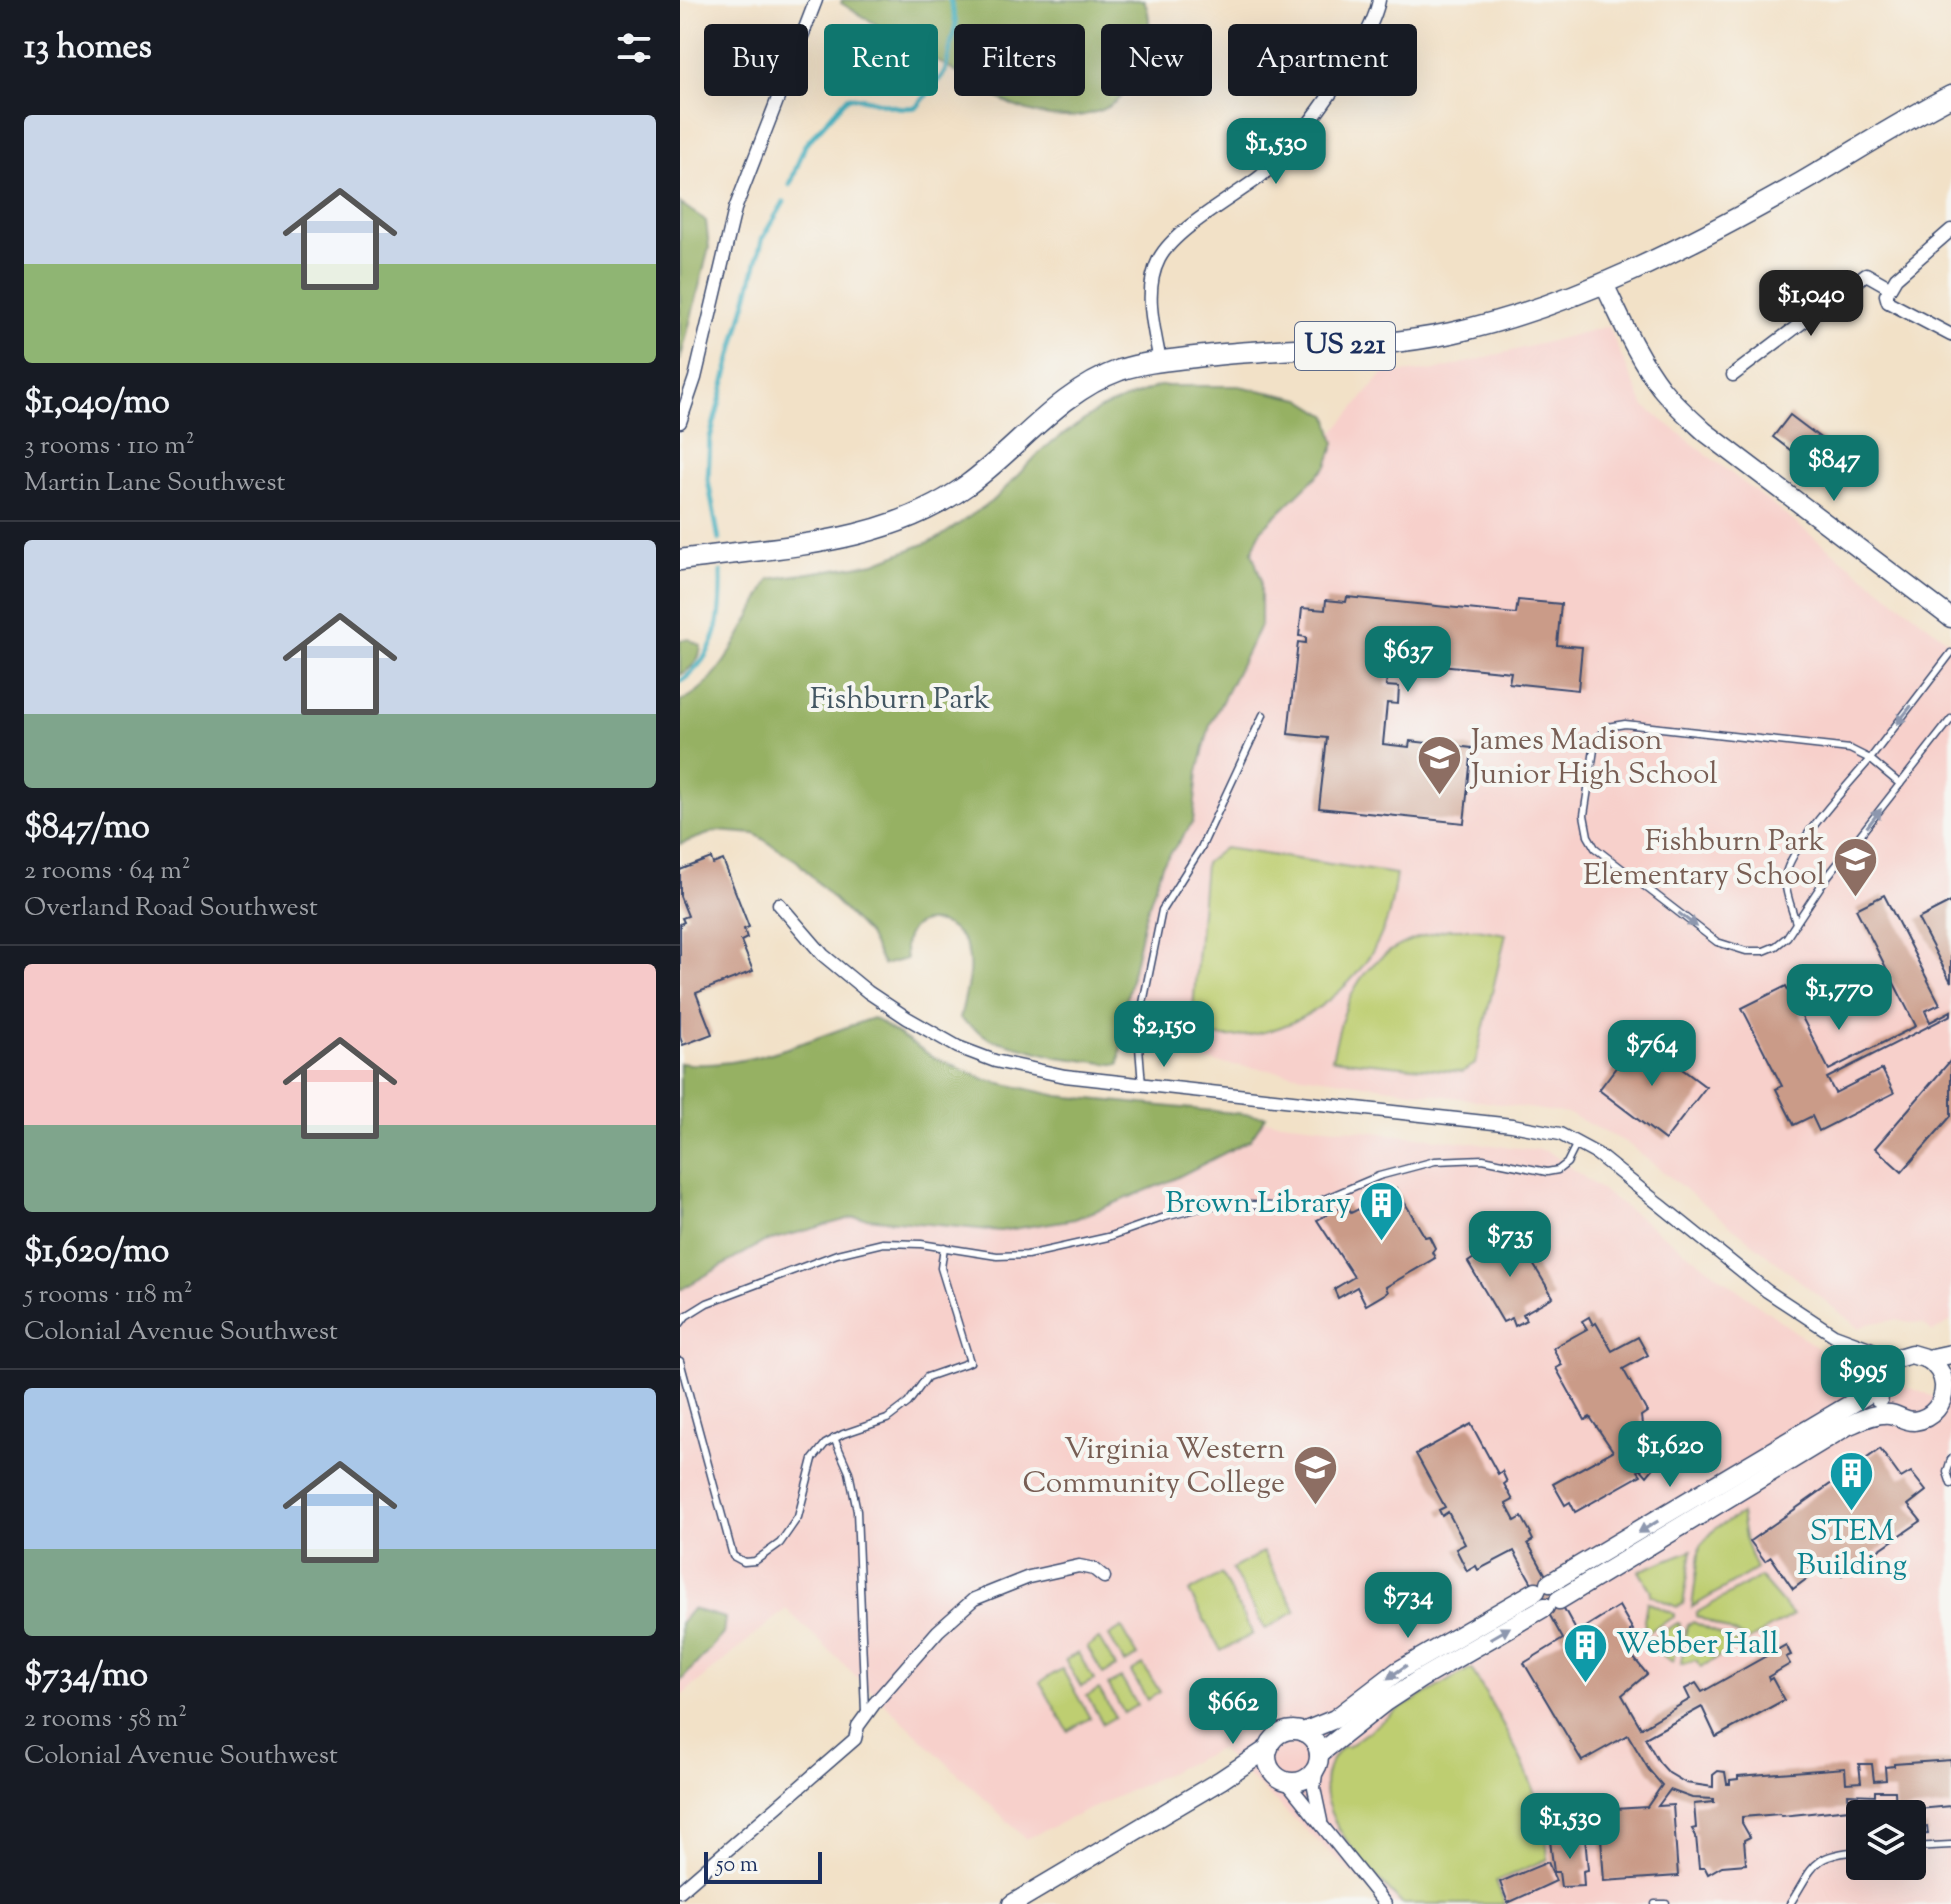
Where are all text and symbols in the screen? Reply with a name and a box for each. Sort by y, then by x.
text: 13 homes [24,24,152,73]
chip: Buy [704,24,808,96]
chip: Rent [824,24,938,96]
chip: Filters [954,24,1085,96]
chip: New [1101,24,1212,96]
chip: Apartment [1228,24,1417,96]
icon: filters [612,26,656,70]
pin: $1,530 [1211,118,1341,186]
text: $1,530 [1245,125,1307,162]
icon: home [268,167,412,311]
pin: $1,040 [1746,270,1876,338]
text: $1,040 [1777,277,1845,314]
road number: US 221 [1295,322,1395,370]
text: $1,040/mo [24,379,170,428]
text: 3 rooms · 110 m² [24,428,195,465]
pin: $847 [1787,435,1881,503]
text: $847 [1808,442,1860,479]
text: Martin Lane Southwest [24,465,285,502]
icon: home [268,592,412,736]
pin: $637 [1361,626,1455,694]
text: $637 [1383,633,1433,670]
park label: Fishburn Park [810,679,990,722]
one-way arrow [1897,705,1913,725]
place label: James Madison Junior High School [1469,720,1718,797]
school or university icon: James Madison Junior High School [1416,734,1464,797]
text: $847/mo [24,804,150,853]
one-way arrow [1865,808,1881,828]
place label: Fishburn Park Elementary School [1583,821,1825,898]
school or university icon: Fishburn Park Elementary School [1832,835,1880,898]
text: 2 rooms · 64 m² [24,853,191,890]
text: Overland Road Southwest [24,890,318,927]
one-way arrow [1677,911,1698,927]
pin: $1,770 [1774,964,1904,1032]
text: $1,770 [1805,971,1873,1008]
pin: $2,150 [1099,1001,1229,1069]
text: $2,150 [1132,1008,1196,1045]
icon: home [268,1016,412,1160]
pin: $764 [1605,1020,1699,1088]
text: $764 [1626,1027,1678,1064]
building icon: Brown Library [1358,1180,1406,1243]
place label: Brown Library [1165,1183,1351,1226]
pin: $735 [1463,1211,1557,1279]
text: $735 [1487,1218,1533,1255]
text: $1,620/mo [24,1228,169,1277]
text: 5 rooms · 118 m² [24,1277,192,1314]
text: Colonial Avenue Southwest [24,1314,338,1351]
pin: $995 [1816,1345,1910,1413]
text: $995 [1839,1352,1887,1389]
pin: $1,620 [1605,1421,1735,1489]
text: $1,620 [1636,1428,1704,1465]
place label: Virginia Western Community College [1022,1429,1285,1506]
icon: home [268,1440,412,1584]
school or university icon: Virginia Western Community College [1292,1443,1340,1506]
building icon: STEM Building [1828,1450,1876,1513]
place label: STEM Building [1797,1511,1907,1588]
one-way arrow [1637,1519,1659,1533]
pin: $734 [1361,1572,1455,1640]
text: $734 [1383,1579,1433,1616]
building icon: Webber Hall [1561,1621,1609,1684]
place label: Webber Hall [1616,1624,1779,1667]
one-way arrow [1489,1626,1511,1640]
text: $734/mo [24,1652,148,1701]
one-way arrow [1386,1664,1407,1680]
pin: $662 [1186,1678,1280,1746]
text: $662 [1207,1685,1259,1722]
text: 2 rooms · 58 m² [24,1701,187,1738]
text: Colonial Avenue Southwest [24,1738,338,1775]
pin: $1,530 [1505,1793,1635,1861]
text: $1,530 [1539,1800,1601,1837]
map controls [1846,1800,1926,1880]
button: layers [1846,1800,1926,1880]
scale bar [704,1848,822,1884]
text: 50 m [716,1850,758,1882]

